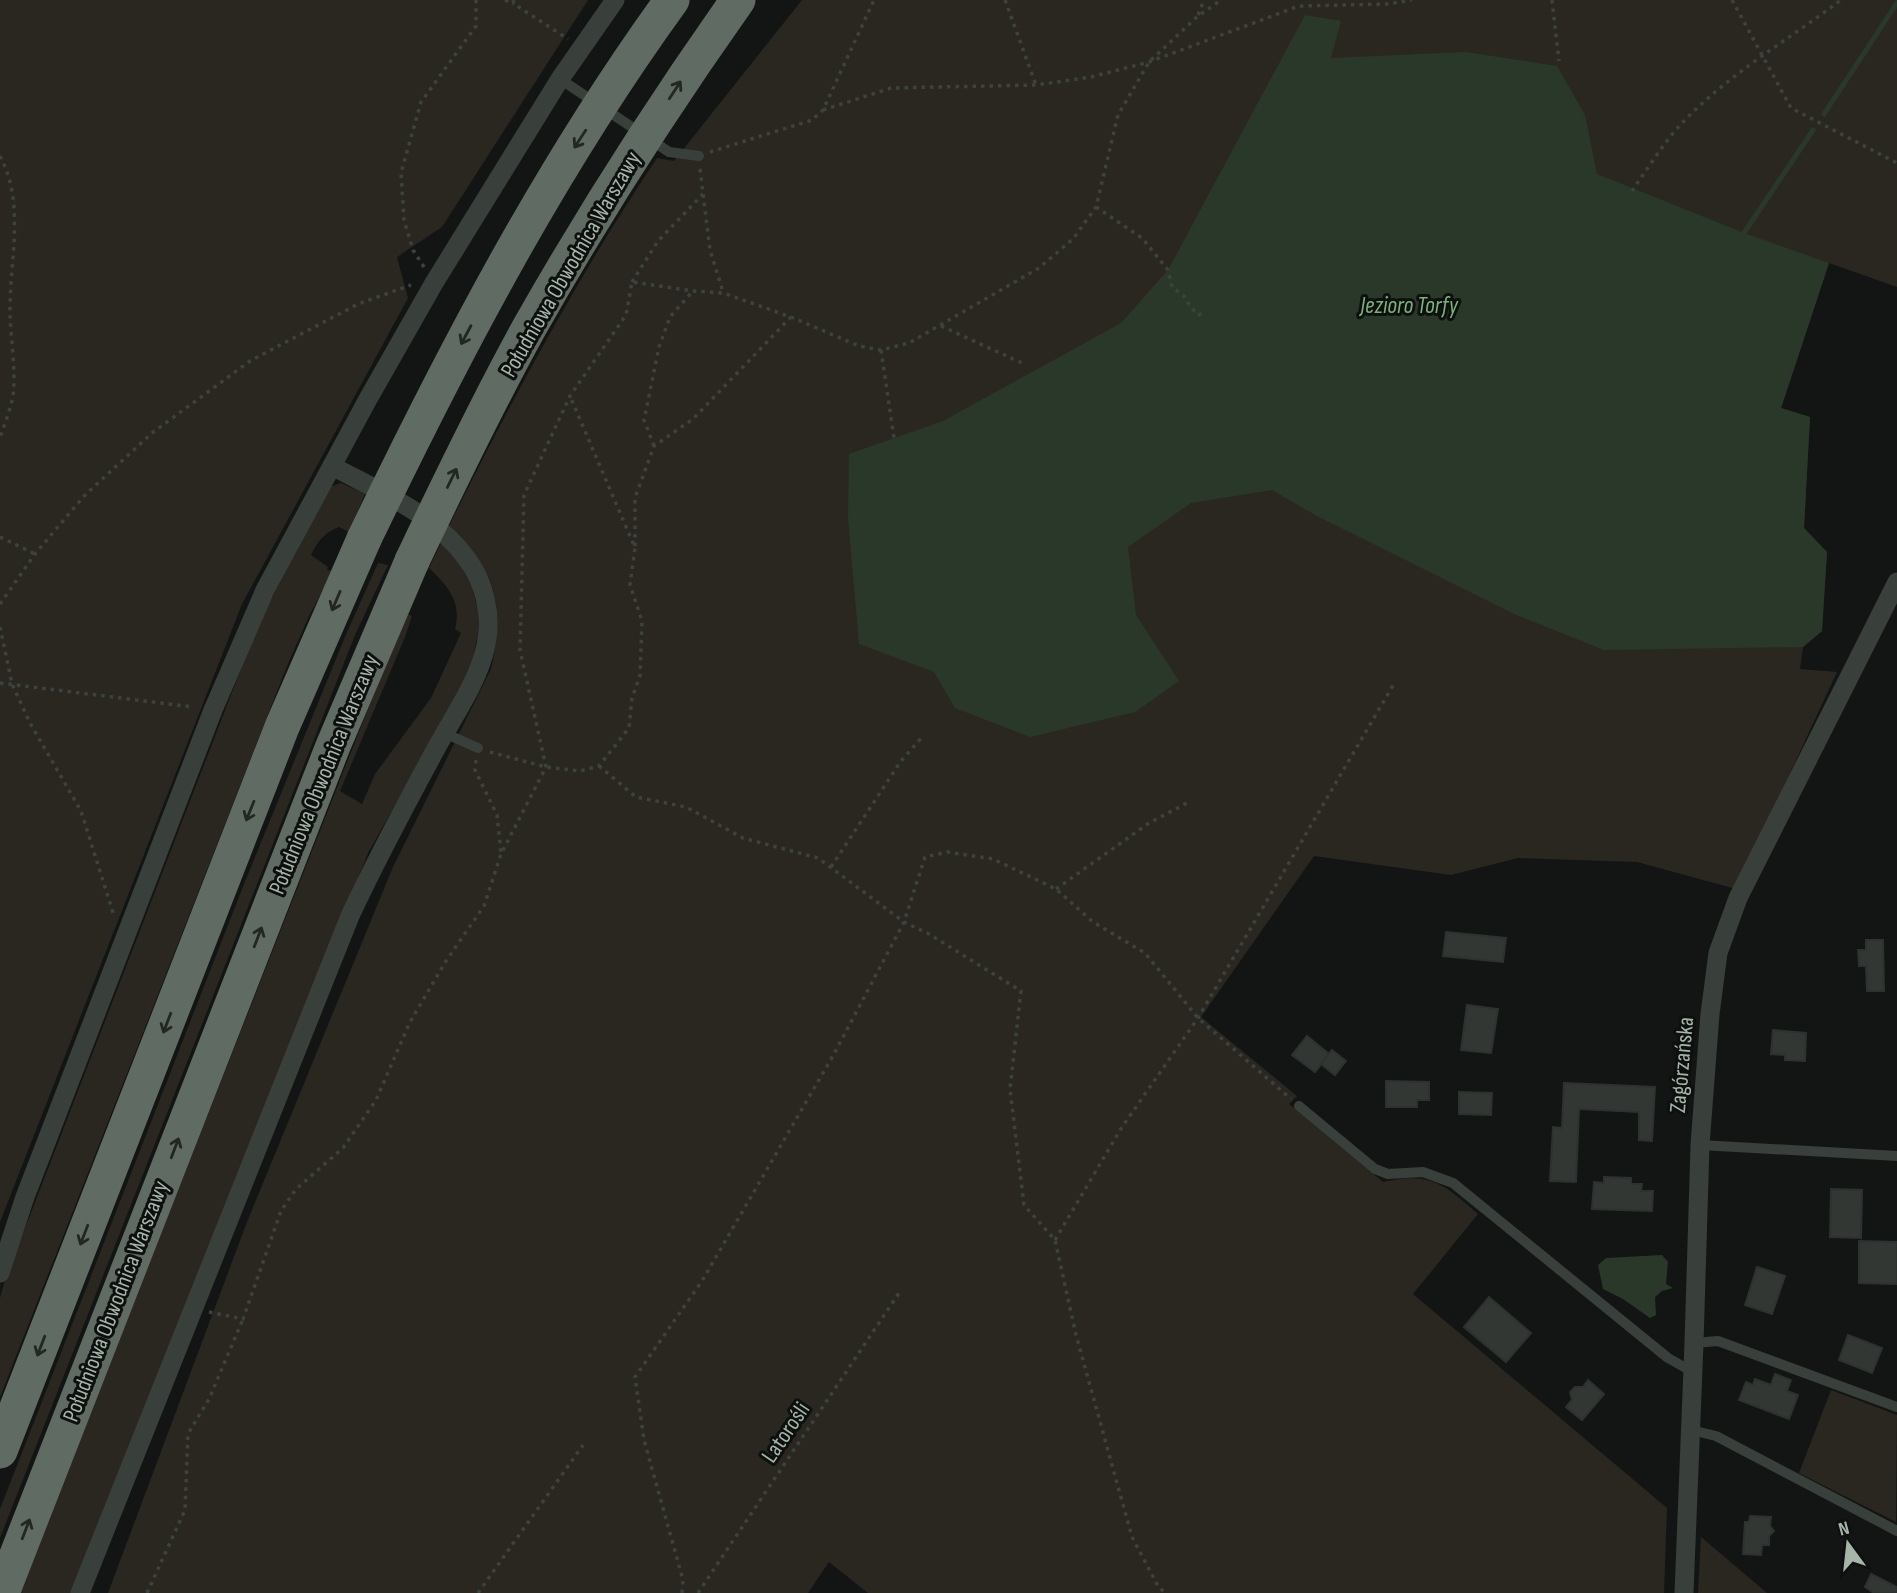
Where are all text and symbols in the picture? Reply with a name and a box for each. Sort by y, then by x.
one-way arrow [668,81,683,100]
one-way arrow [573,128,587,148]
street label: Południowa Obwodnica Warszawy [495,147,647,382]
water label: Jezioro Torfy [1358,291,1459,320]
one-way arrow [459,324,472,345]
one-way arrow [446,468,459,489]
one-way arrow [329,590,342,611]
street label: Południowa Obwodnica Warszawy [263,650,385,898]
one-way arrow [243,800,256,822]
one-way arrow [253,926,266,948]
one-way arrow [159,1012,172,1033]
street label: Zagórzańska [1664,1016,1700,1114]
one-way arrow [170,1138,183,1160]
street label: Południowa Obwodnica Warszawy [57,1177,175,1426]
one-way arrow [77,1224,90,1246]
one-way arrow [34,1335,47,1357]
street label: Latorośli [756,1397,816,1468]
north arrow [1813,1509,1883,1579]
text: N [1836,1517,1852,1541]
one-way arrow [21,1519,34,1541]

